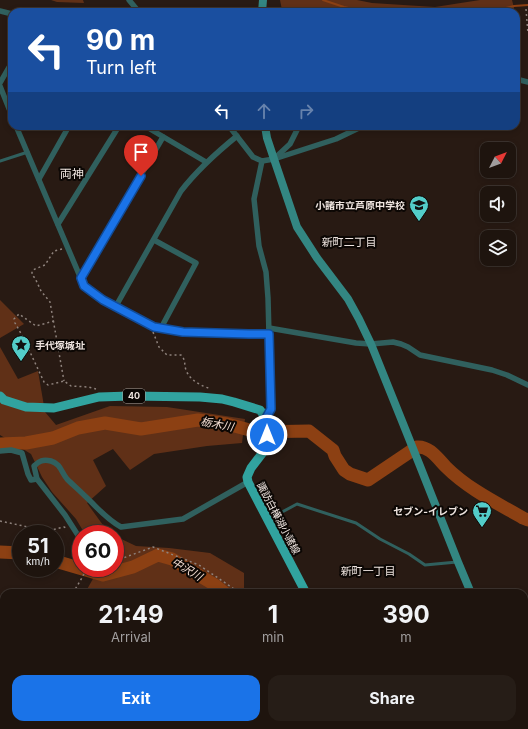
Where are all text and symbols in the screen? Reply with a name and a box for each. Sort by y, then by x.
text: 90 m [86,23,155,57]
icon: left [20,24,72,76]
text: Turn left [86,57,156,78]
icon: left [211,100,233,122]
icon: ahead [253,100,275,122]
icon: right [295,100,317,122]
pin [124,135,158,176]
icon: arrive [130,141,152,163]
north arrow [480,142,516,178]
map controls [480,142,516,266]
district label: 両神 [60,166,84,181]
button: sound [480,186,516,222]
school or university icon: 小諸市立芦原中学校 [408,194,430,222]
place label: 小諸市立芦原中学校 [315,199,405,211]
button: layers [480,230,516,266]
district label: 新町二丁目 [322,235,377,249]
place icon: 手代塚城址 [10,334,32,362]
place label: 手代塚城址 [35,339,85,351]
road number: 40 [123,389,145,403]
water label: 栃木川 [199,414,236,434]
position arrow [246,414,288,456]
street label: 諏訪白樺湖小諸線 [255,480,303,556]
supermarket icon: セブン-イレブン [471,500,493,528]
place label: セブン-イレブン [393,505,468,517]
speed limit sign: 60 [72,525,124,577]
text: 51 [27,534,49,558]
text: km/h [26,555,50,567]
water label: 中沢川 [169,555,206,584]
district label: 新町一丁目 [341,564,396,578]
text: 21:49 [98,600,164,629]
text: 1 [268,600,278,629]
text: 390 [382,600,430,629]
text: Arrival [111,629,151,645]
text: min [262,629,284,645]
text: m [400,629,412,645]
button: Exit [12,675,260,721]
button: Share [268,675,516,721]

